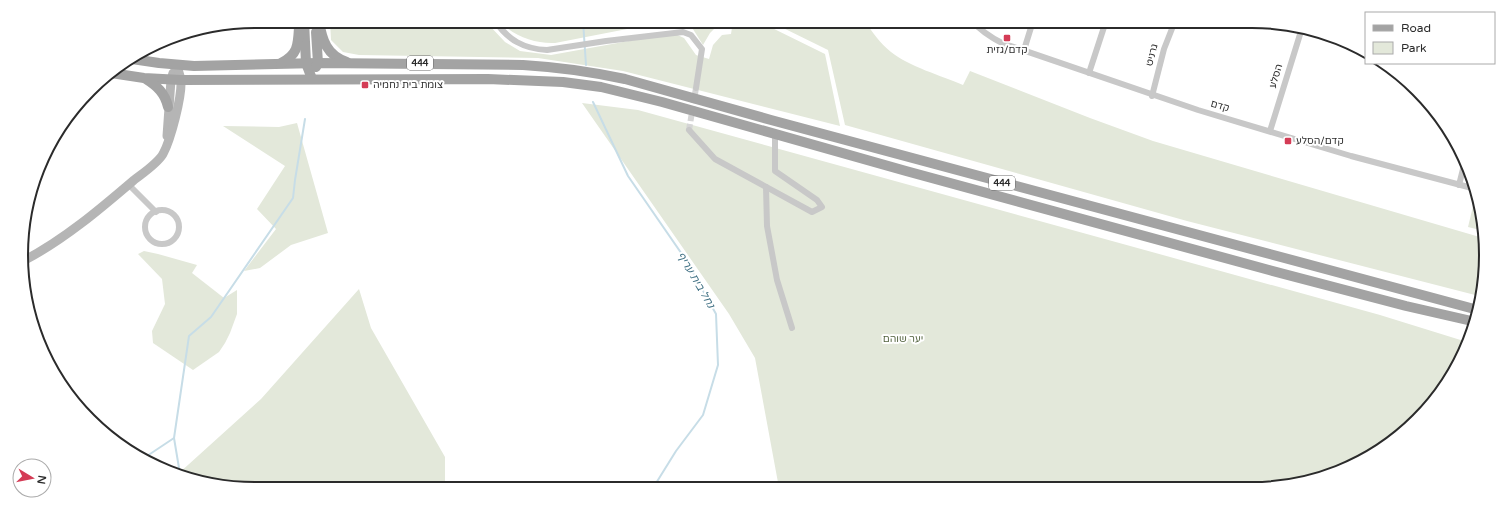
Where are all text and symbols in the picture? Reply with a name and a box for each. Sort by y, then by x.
legend [1365,12,1495,64]
text: Road [1401,21,1431,35]
marker: קדם/גזית [1002,33,1012,43]
text: Park [1401,41,1427,55]
street label: גרניט [1143,42,1161,68]
place label: קדם/גזית [986,44,1028,56]
road number: 444 [407,56,433,70]
street label: הסלע [1267,63,1285,89]
place label: צומת בית נחמיה [373,79,443,91]
marker: צומת בית נחמיה [360,80,370,90]
street label: קדם [1209,98,1231,114]
place label: קדם/הסלע [1296,135,1344,147]
marker: קדם/הסלע [1283,136,1293,146]
road number: 444 [989,176,1015,190]
water label: נחל בית עריף [675,250,718,311]
park label: יער שוהם [883,333,923,345]
north arrow [12,458,52,498]
text: N [34,474,49,485]

